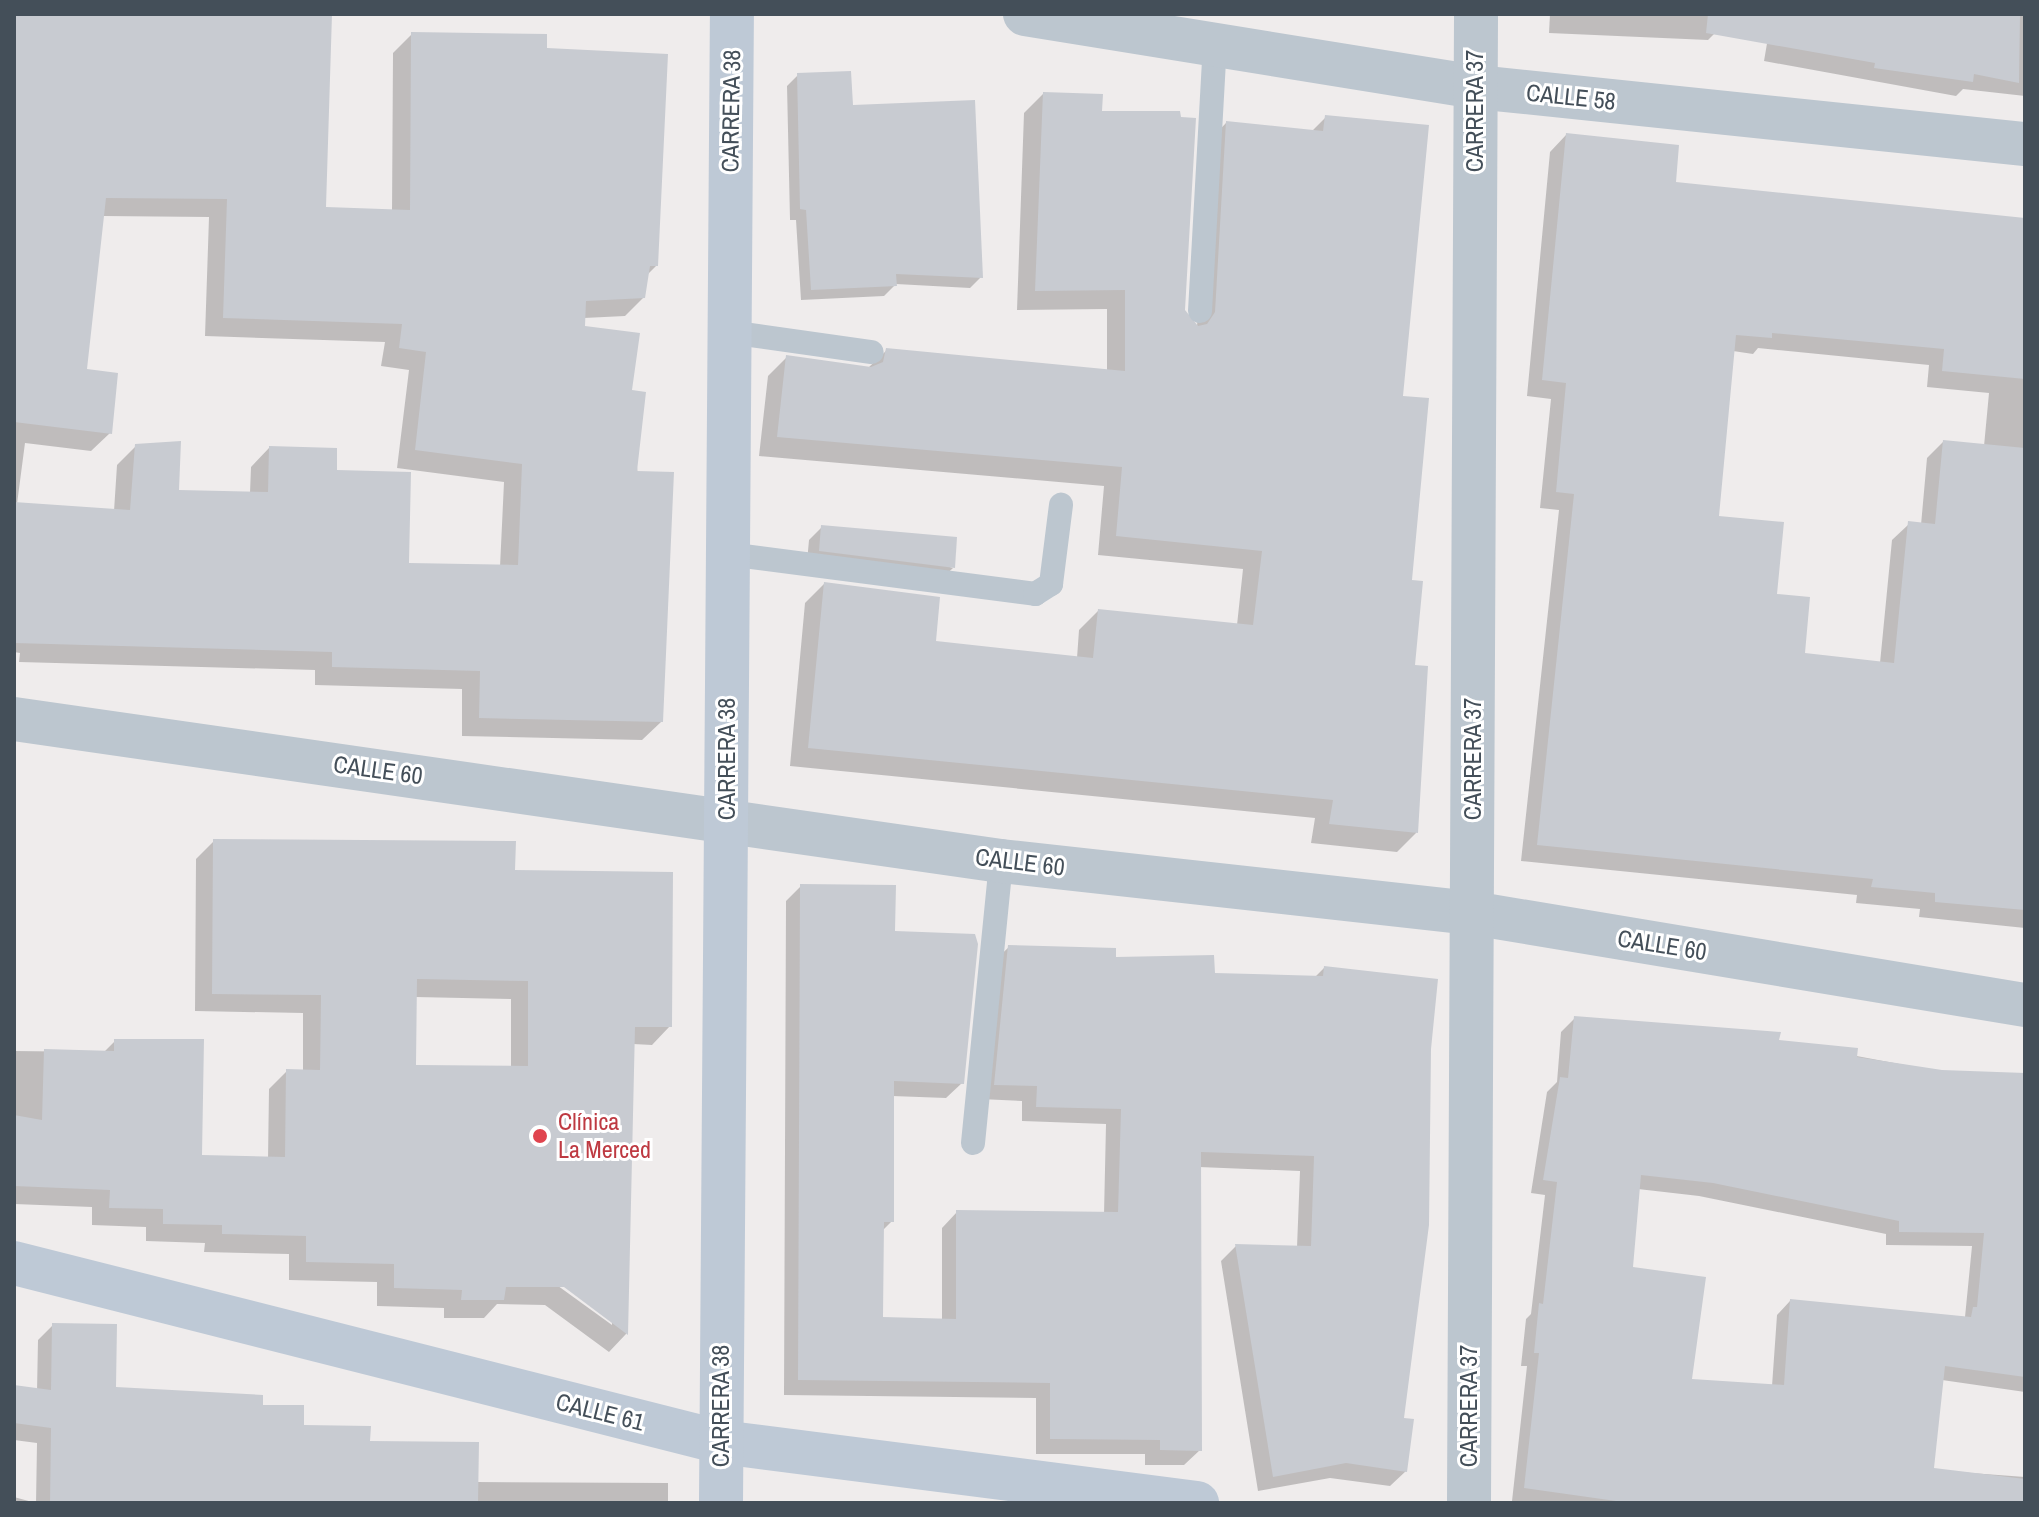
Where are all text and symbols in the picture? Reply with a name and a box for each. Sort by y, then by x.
street label: CARRERA 38 [716,49,746,173]
street label: CARRERA 37 [1461,49,1489,173]
street label: CALLE 58 [1525,78,1617,116]
street label: CARRERA 38 [713,697,741,821]
street label: CARRERA 37 [1459,697,1487,821]
street label: CALLE 60 [332,749,424,791]
street label: CALLE 60 [974,842,1066,882]
street label: CALLE 60 [1615,924,1709,966]
place label: Clínica La Merced [558,1108,651,1164]
marker: Clínica La Merced [529,1125,551,1147]
street label: CARRERA 38 [707,1344,735,1468]
street label: CARRERA 37 [1455,1344,1483,1468]
street label: CALLE 61 [553,1387,647,1437]

